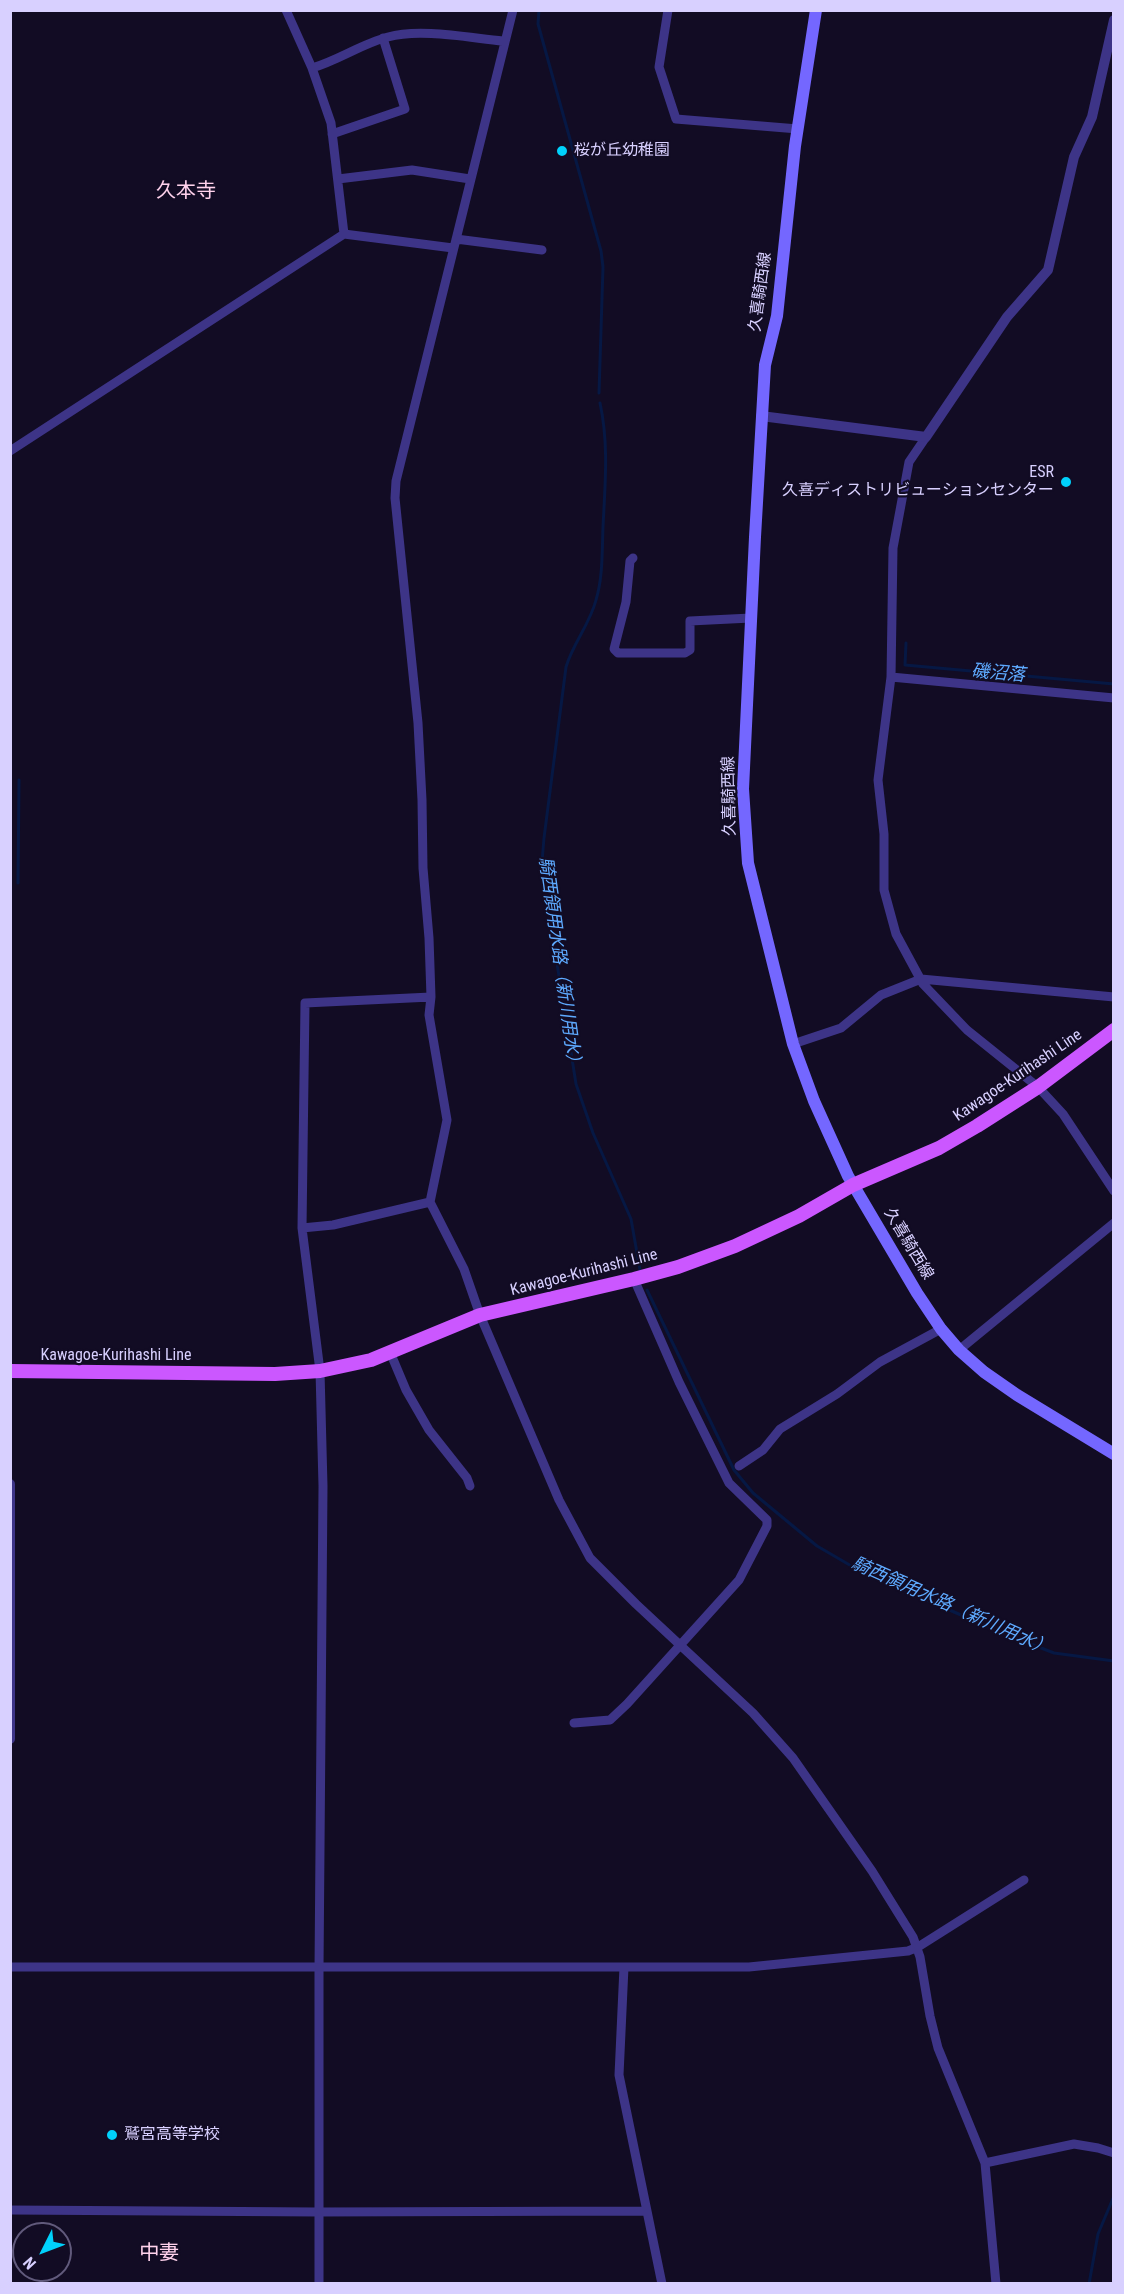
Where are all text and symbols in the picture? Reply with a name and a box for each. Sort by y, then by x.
place label: 桜が丘幼稚園 [574,141,670,161]
marker: 桜が丘幼稚園 [555,144,569,158]
district label: 久本寺 [156,180,216,204]
street label: 久喜騎西線 [746,251,776,333]
place label: ESR 久喜ディストリビューションセンター [782,463,1054,501]
marker: ESR 久喜ディストリビューションセンター [1059,475,1073,489]
water label: 磯沼落 [970,661,1026,687]
street label: 久喜騎西線 [720,756,740,836]
water label: 騎西領用水路（新川用水） [533,856,585,1072]
street label: Kawagoe-Kurihashi Line [950,1026,1086,1126]
street label: 久喜騎西線 [879,1205,937,1283]
street label: Kawagoe-Kurihashi Line [508,1245,660,1301]
street label: Kawagoe-Kurihashi Line [41,1346,191,1366]
water label: 騎西領用水路（新川用水） [848,1553,1054,1661]
place label: 鷲宮高等学校 [124,2125,220,2145]
marker: 鷲宮高等学校 [105,2128,119,2142]
north arrow [12,2222,72,2282]
district label: 中妻 [139,2242,179,2266]
text: N [19,2253,40,2273]

